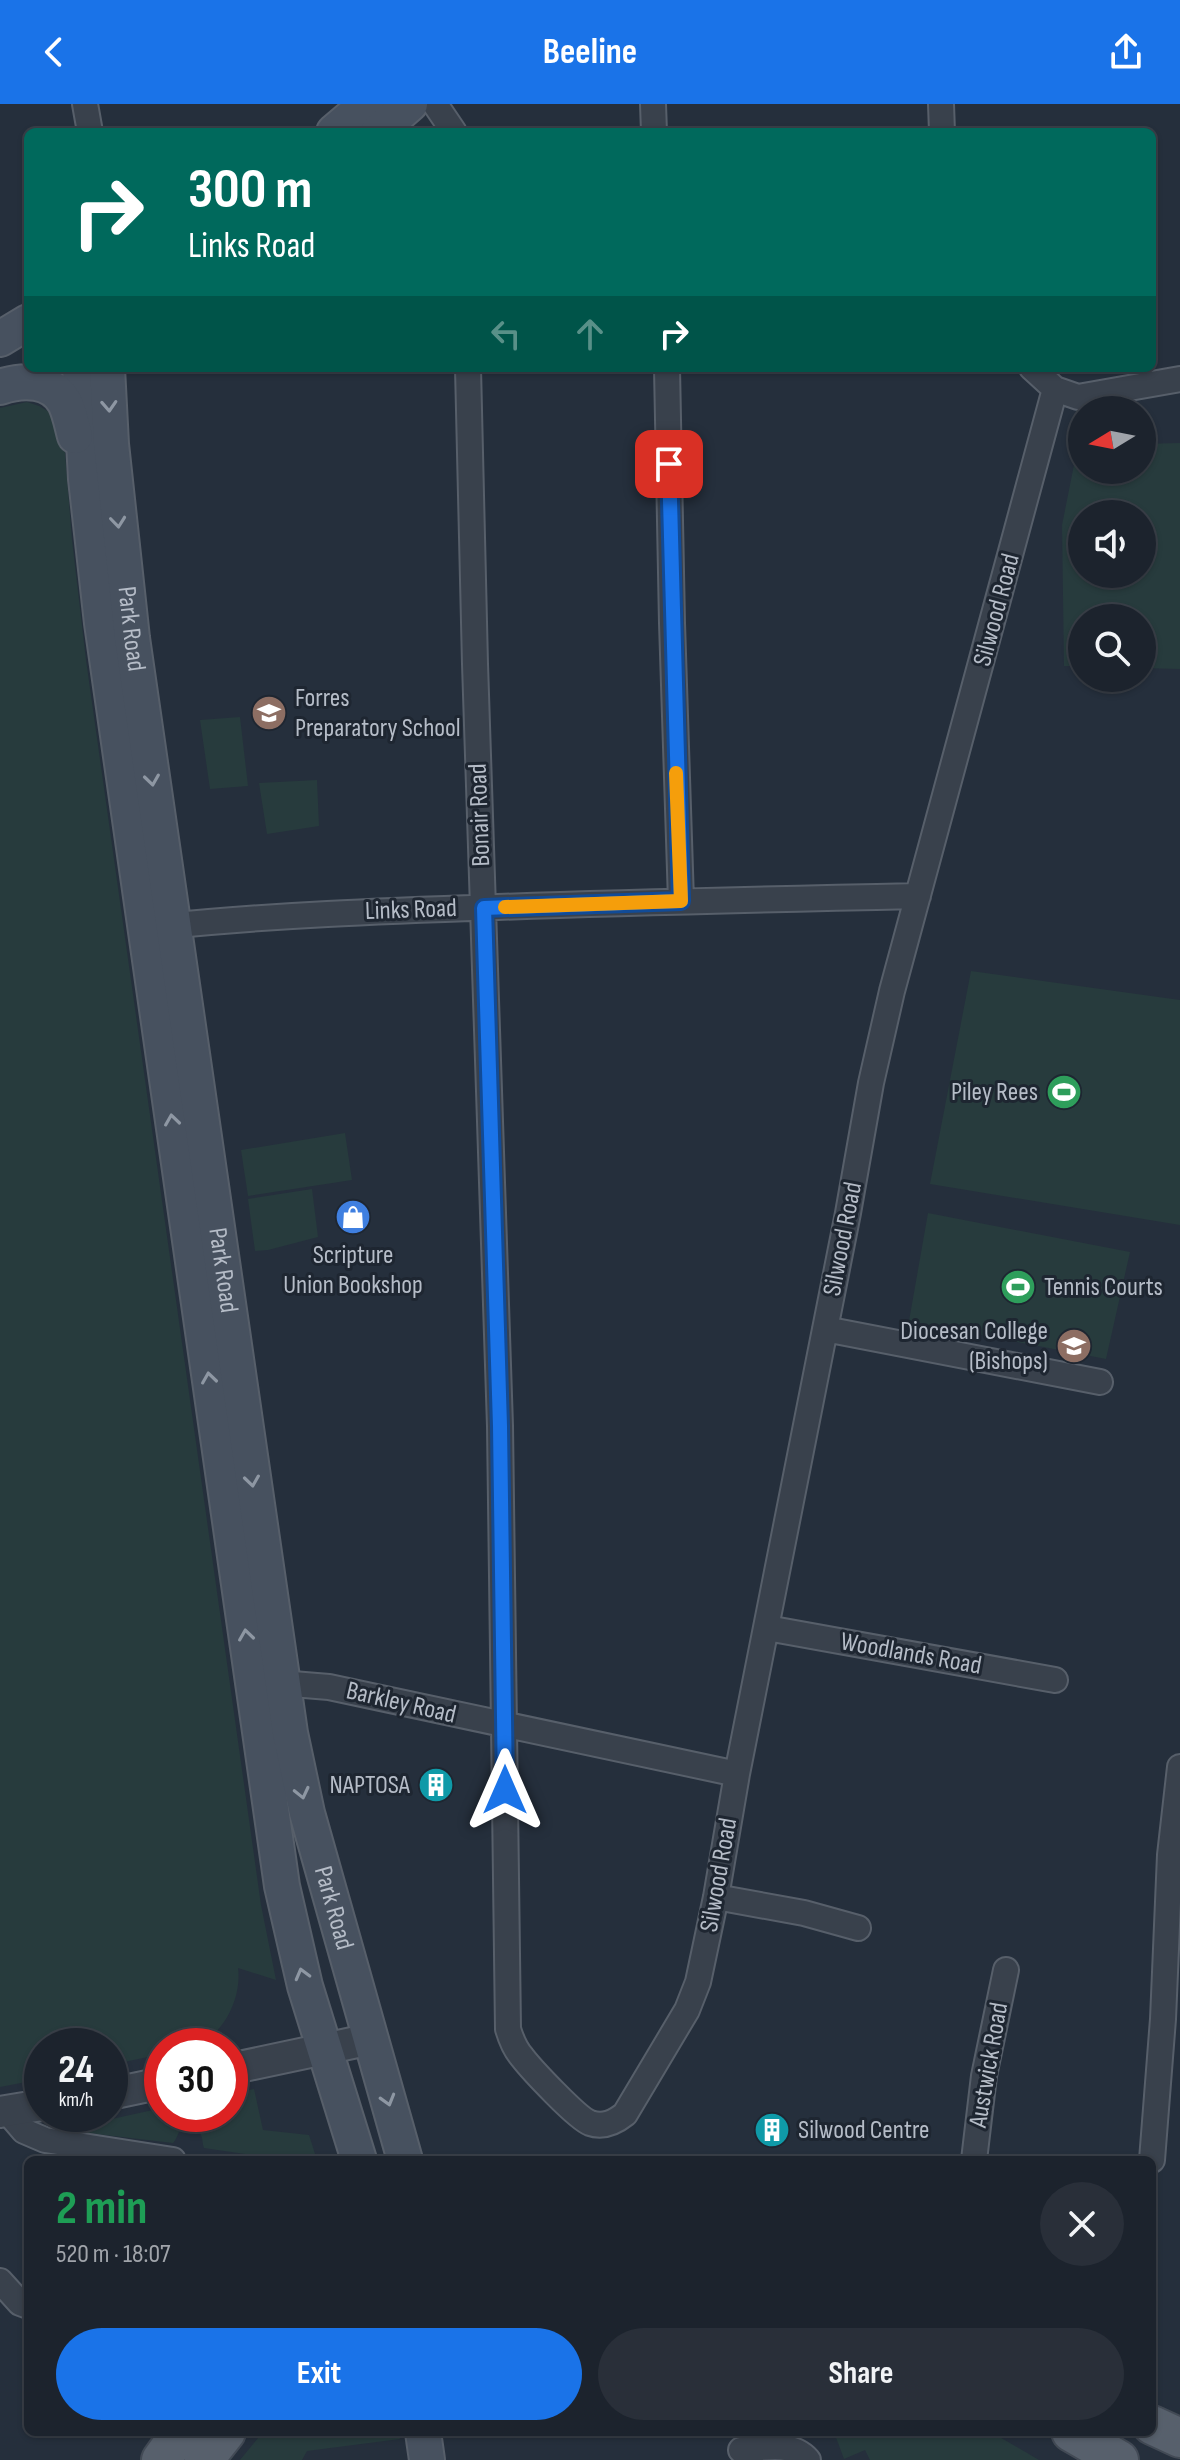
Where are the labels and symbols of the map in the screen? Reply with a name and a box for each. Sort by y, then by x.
north arrow [1068,396,1156,484]
one-way arrow [100,400,117,413]
pin [635,430,703,498]
one-way arrow [110,516,127,529]
street label: Silwood Road [967,550,1027,670]
street label: Park Road [111,585,152,673]
place label: Forres Preparatory School [295,683,461,744]
school or university icon: Forres Preparatory School [250,694,288,732]
street label: Bonair Road [463,763,497,867]
one-way arrow [143,773,160,787]
street label: Links Road [365,893,457,927]
sports icon: Piley Rees [1045,1073,1083,1111]
place label: Piley Rees [951,1077,1038,1108]
one-way arrow [164,1113,181,1127]
street label: Silwood Road [817,1180,869,1298]
shop icon: Scripture Union Bookshop [334,1198,372,1236]
street label: Park Road [202,1226,245,1315]
place label: Scripture Union Bookshop [283,1240,423,1301]
sports icon: Tennis Courts [999,1268,1037,1306]
place label: Tennis Courts [1044,1272,1163,1303]
place label: Diocesan College (Bishops) [900,1316,1048,1377]
school or university icon: Diocesan College (Bishops) [1055,1327,1093,1365]
one-way arrow [201,1371,218,1385]
one-way arrow [243,1474,260,1488]
street label: Woodlands Road [838,1626,984,1682]
one-way arrow [238,1628,255,1642]
street label: Barkley Road [343,1675,459,1731]
position arrow [463,1748,547,1832]
building icon: NAPTOSA [417,1766,455,1804]
place label: NAPTOSA [330,1770,411,1801]
one-way arrow [293,1786,310,1800]
street label: Silwood Road [694,1816,744,1934]
street label: Park Road [307,1863,360,1953]
one-way arrow [294,1968,311,1982]
street label: Austwick Road [963,2000,1015,2131]
speed limit sign: 30 [144,2028,248,2132]
one-way arrow [379,2092,395,2106]
building icon: Silwood Centre [753,2111,791,2149]
place label: Silwood Centre [798,2115,929,2146]

